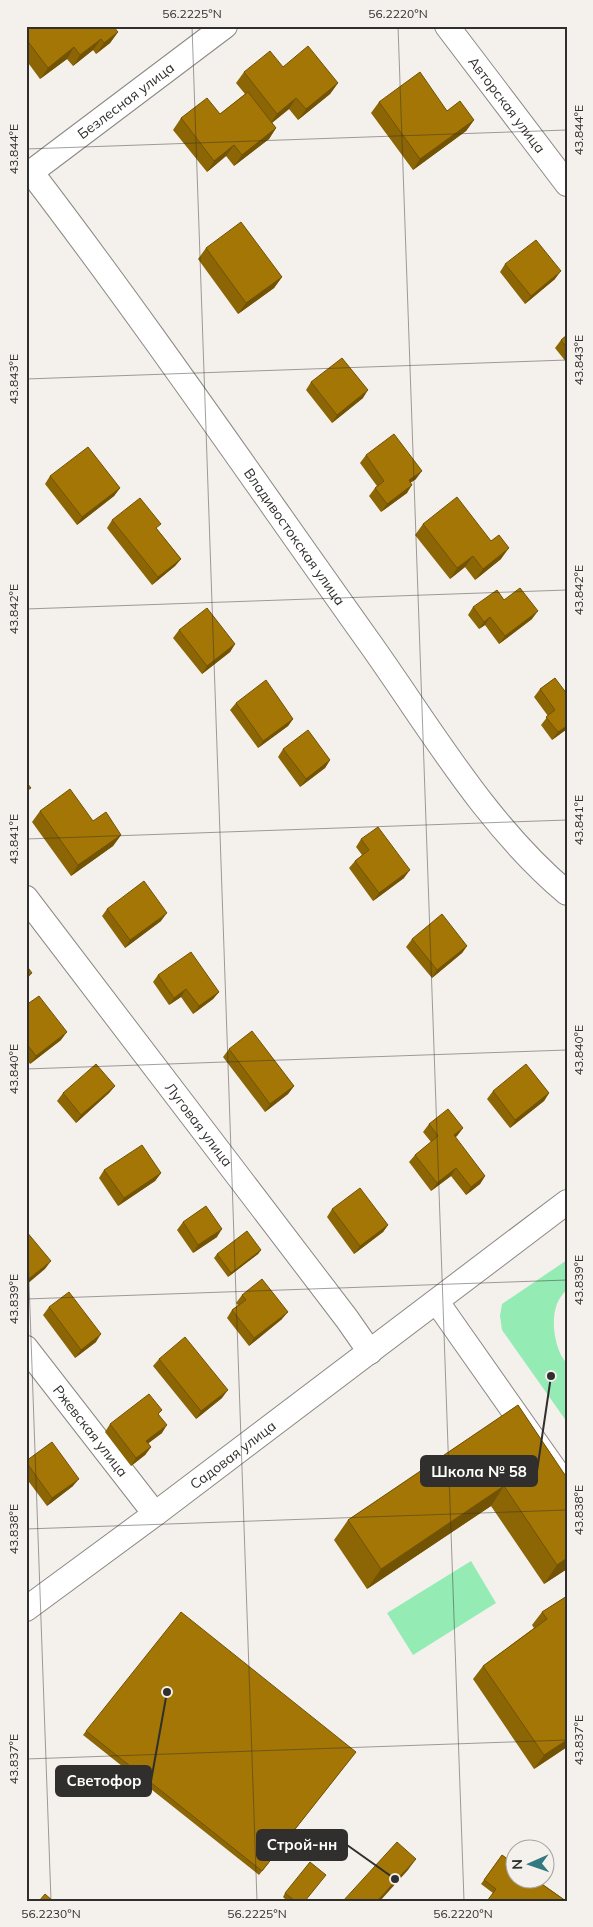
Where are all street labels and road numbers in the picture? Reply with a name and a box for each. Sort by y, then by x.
street label: Авторская улица [464,53,549,157]
street label: Безлесная улица [74,59,178,143]
street label: Владивостокская улица [240,465,349,609]
street label: Луговая улица [161,1079,237,1170]
street label: Ржевская улица [49,1381,132,1480]
street label: Садовая улица [186,1417,280,1493]

